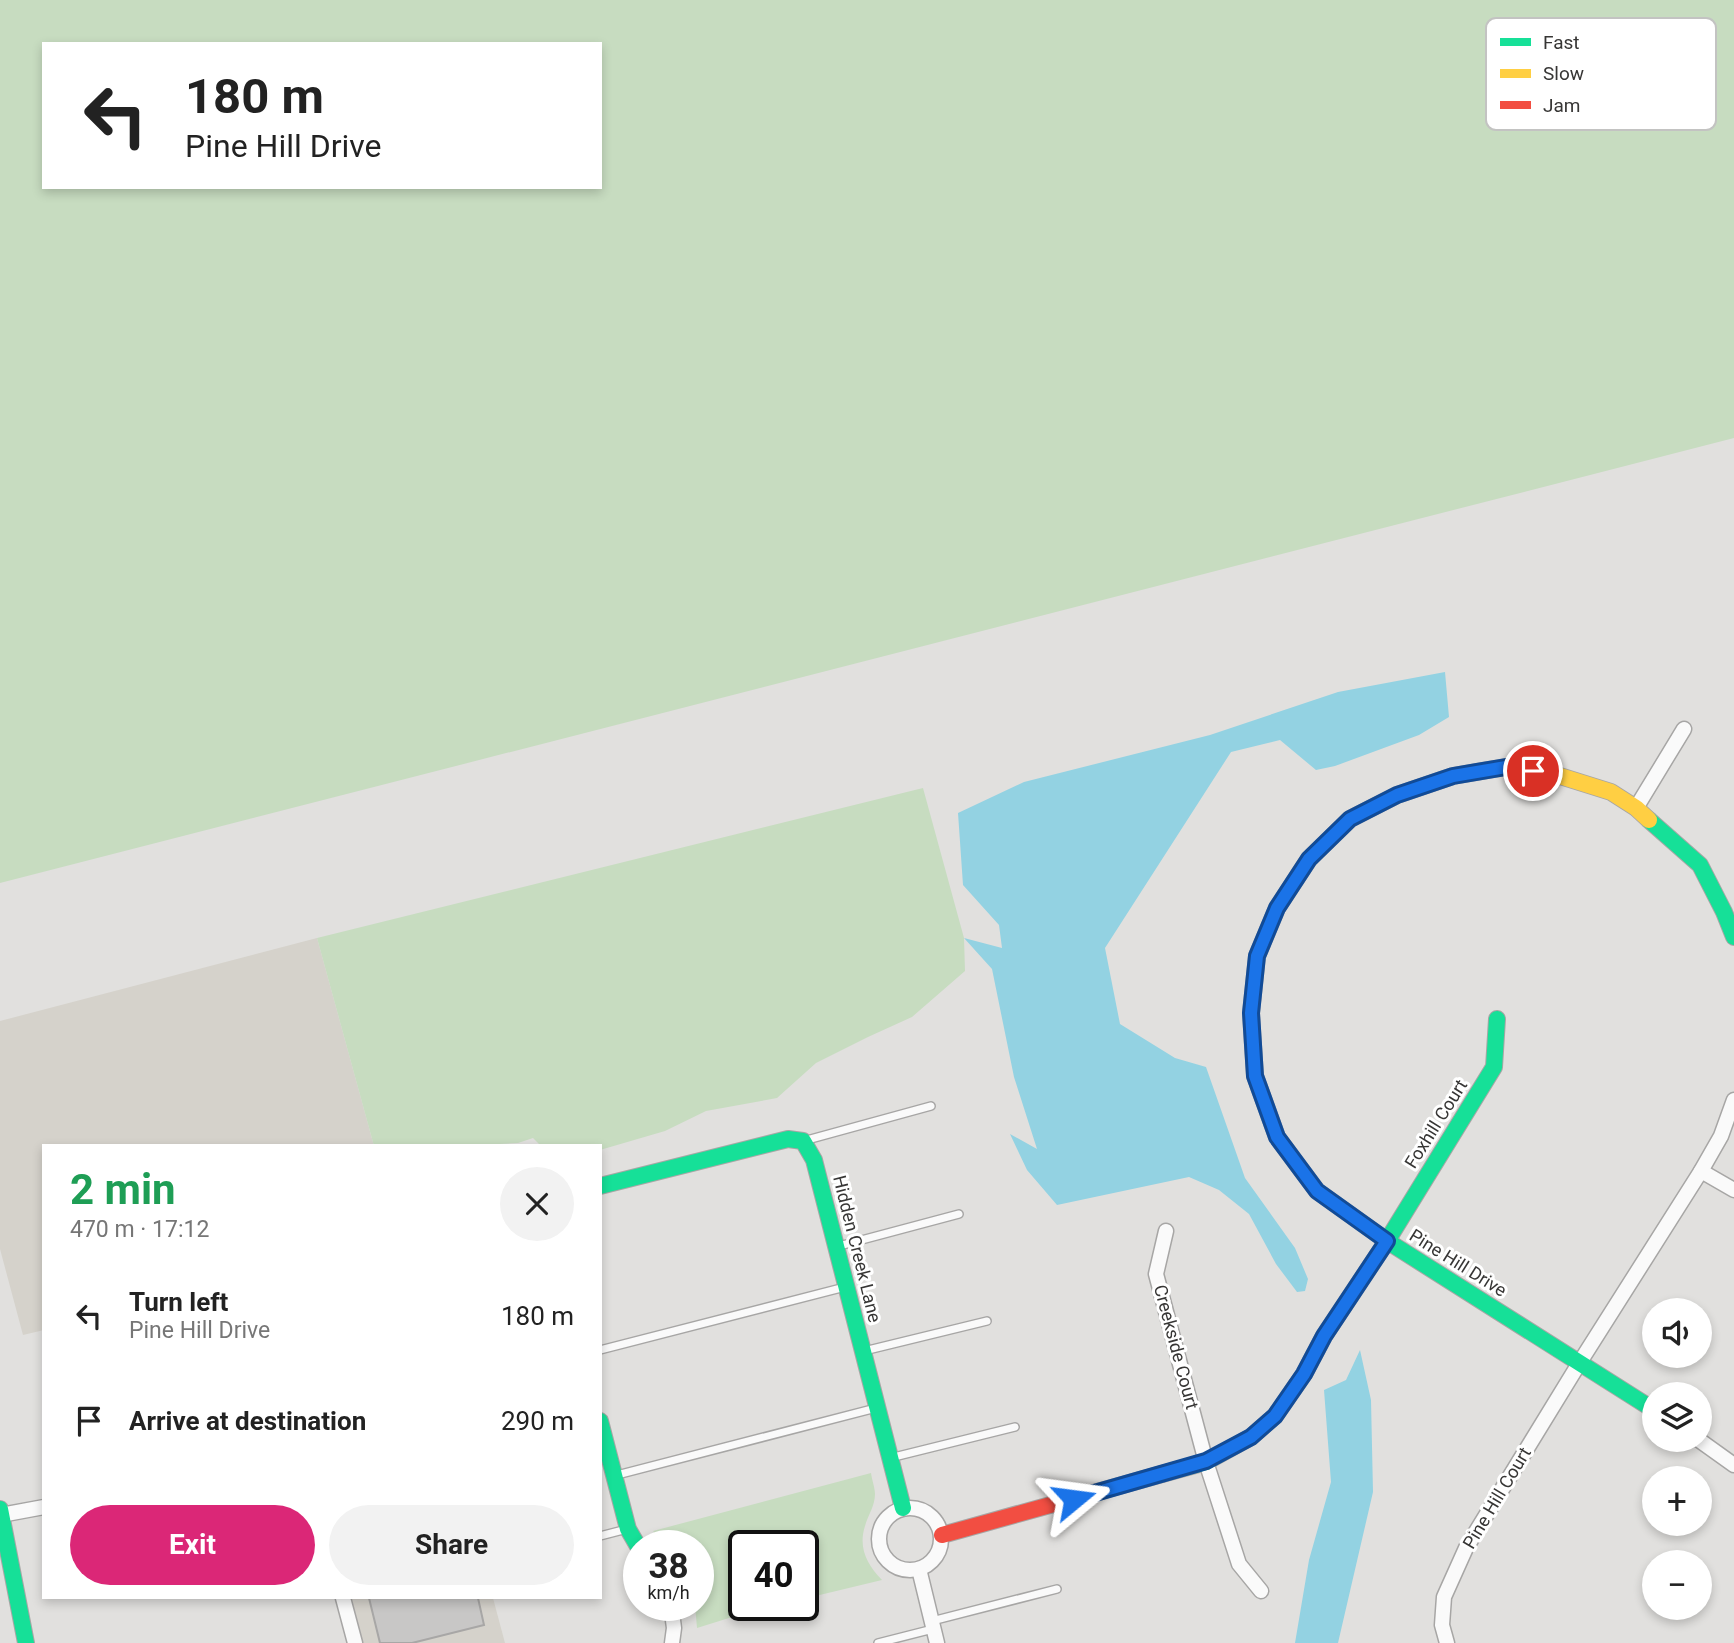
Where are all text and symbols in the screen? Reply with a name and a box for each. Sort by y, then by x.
legend [1486,18,1716,130]
text: Fast [1543,31,1580,54]
text: Slow [1543,62,1584,85]
text: 180 m [185,68,324,125]
icon: left [70,70,161,161]
text: Jam [1543,94,1580,117]
text: Pine Hill Drive [185,127,382,165]
pin [1503,741,1563,801]
icon: arrive [1514,752,1552,790]
street label: Foxhill Court [1400,1075,1471,1172]
text: 2 min [70,1165,176,1214]
button: close [500,1167,574,1241]
street label: Hidden Creek Lane [829,1173,886,1325]
text: 470 m · 17:12 [70,1216,209,1243]
street label: Pine Hill Drive [1406,1224,1511,1301]
street label: Creekside Court [1150,1282,1203,1412]
text: Turn left [129,1287,228,1317]
icon: left [70,1297,108,1335]
map controls [1642,1298,1712,1620]
button: sound [1642,1298,1712,1368]
text: 180 m [501,1301,574,1331]
text: Pine Hill Drive [129,1317,270,1344]
button: layers [1642,1382,1712,1452]
icon: arrive [70,1402,108,1440]
text: Arrive at destination [129,1406,366,1436]
text: 290 m [501,1406,574,1436]
street label: Pine Hill Court [1458,1443,1535,1552]
position arrow [1037,1462,1111,1536]
button: + [1642,1466,1712,1536]
button: Exit [70,1505,315,1585]
button: Share [329,1505,574,1585]
speed limit sign: 40 [728,1530,819,1621]
text: 38 [648,1546,689,1587]
button: − [1642,1550,1712,1620]
text: km/h [647,1582,690,1603]

